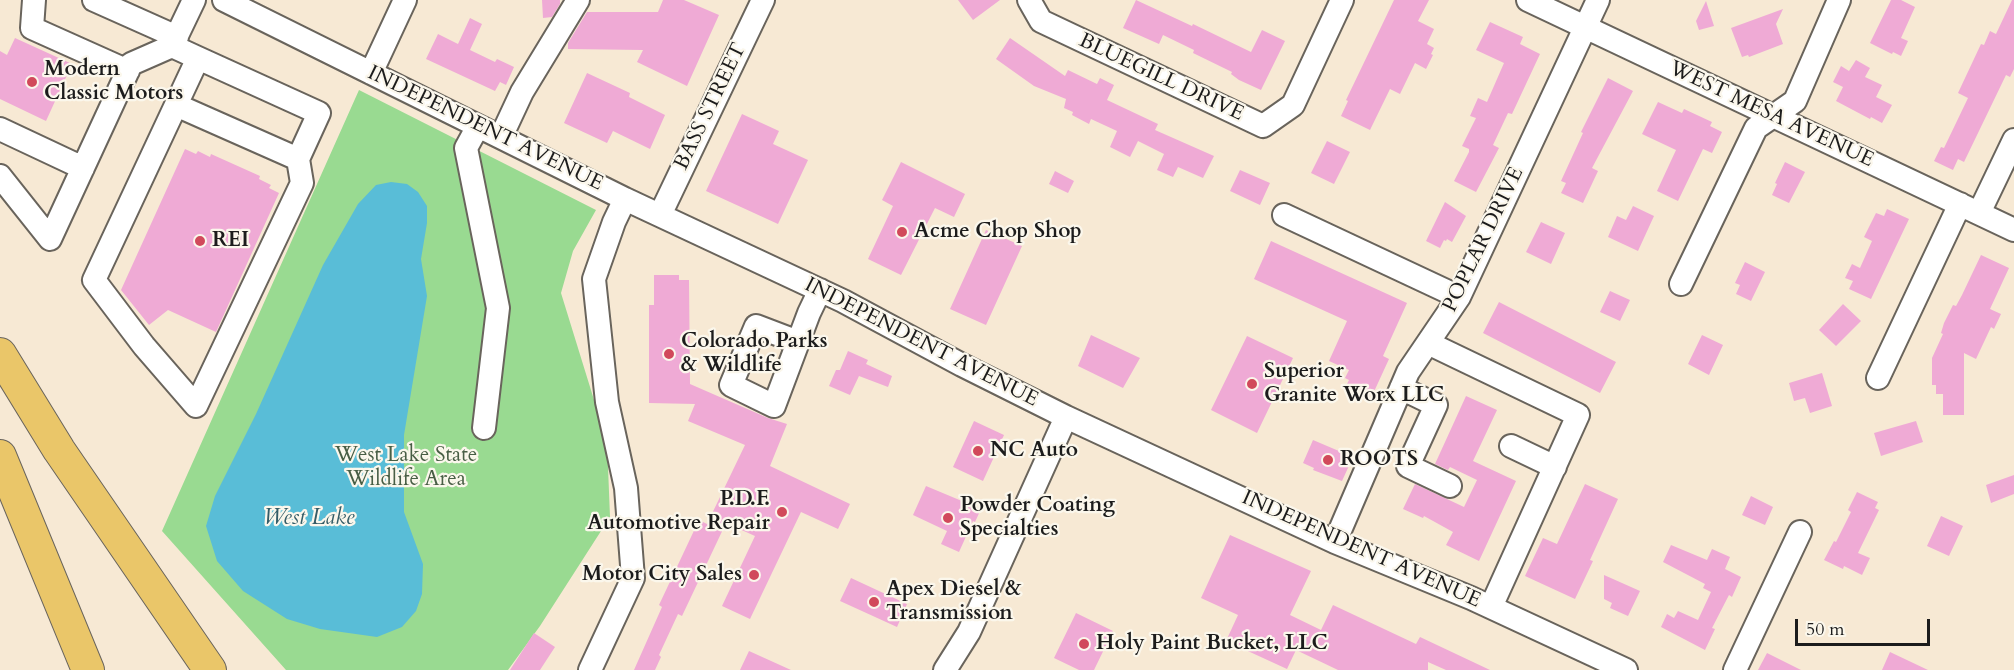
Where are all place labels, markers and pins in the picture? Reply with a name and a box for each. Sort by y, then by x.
place label: Modern Classic Motors [44,57,183,107]
marker: Modern Classic Motors [25,75,39,89]
place label: Acme Chop Shop [914,219,1082,245]
marker: Acme Chop Shop [895,225,909,239]
place label: REI [212,228,249,254]
marker: REI [193,234,207,248]
place label: Colorado Parks & Wildlife [681,329,828,379]
marker: Colorado Parks & Wildlife [662,347,676,361]
place label: Superior Granite Worx LLC [1264,359,1444,409]
marker: Superior Granite Worx LLC [1245,377,1259,391]
place label: NC Auto [990,438,1078,464]
marker: NC Auto [971,444,985,458]
place label: ROOTS [1340,447,1418,473]
marker: ROOTS [1321,453,1335,467]
place label: P.D.F. Automotive Repair [587,487,770,537]
place label: Powder Coating Specialties [960,493,1115,543]
marker: P.D.F. Automotive Repair [775,505,789,519]
marker: Powder Coating Specialties [941,511,955,525]
place label: Motor City Sales [582,562,742,588]
marker: Motor City Sales [747,568,761,582]
place label: Apex Diesel & Transmission [886,577,1022,627]
marker: Apex Diesel & Transmission [867,595,881,609]
place label: Holy Paint Bucket, LLC [1096,631,1328,657]
marker: Holy Paint Bucket, LLC [1077,637,1091,651]

